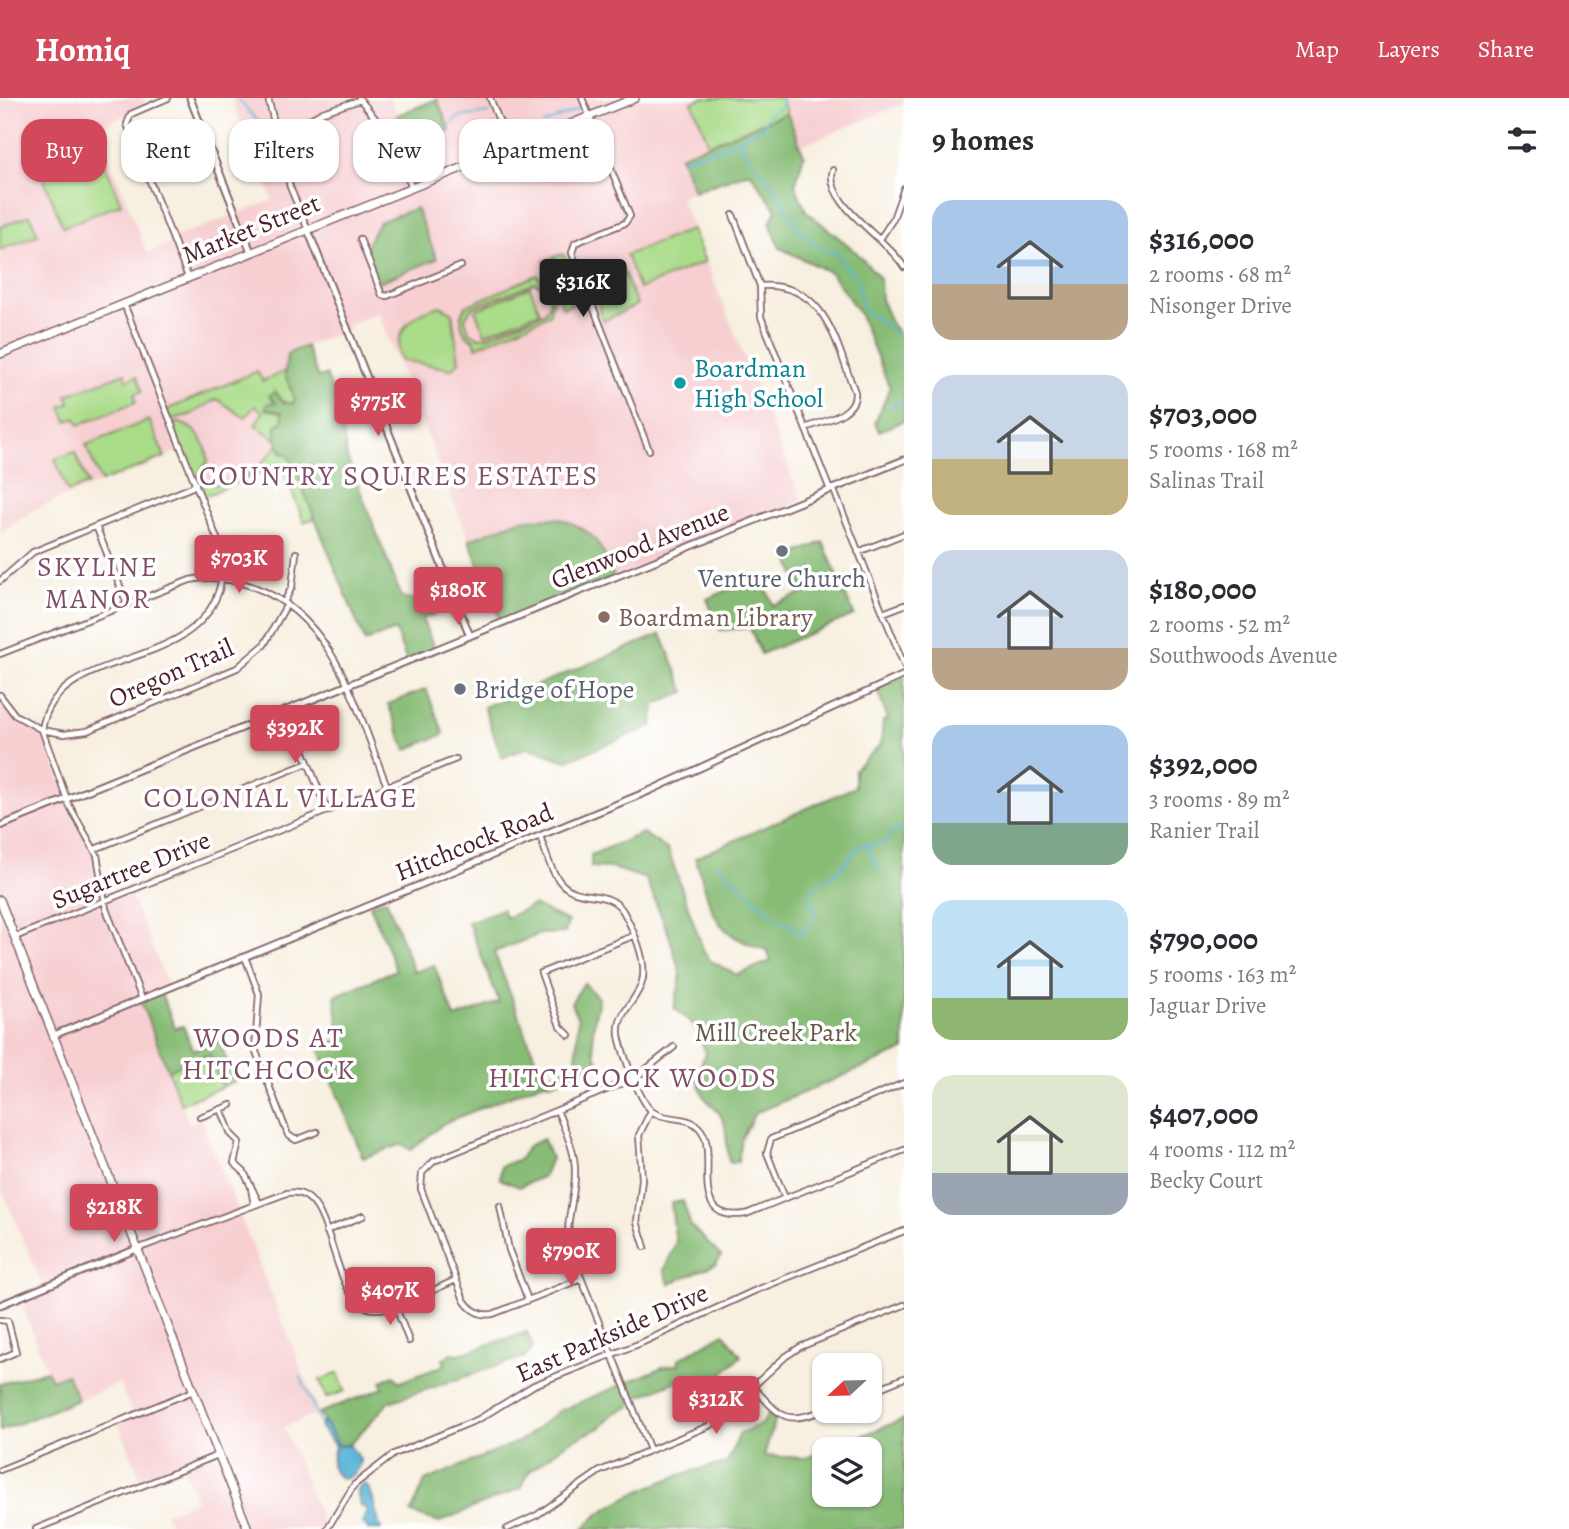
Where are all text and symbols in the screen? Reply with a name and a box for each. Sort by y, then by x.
text: Homiq [35,27,130,72]
text: Map [1295,33,1339,65]
text: Layers [1377,33,1440,65]
text: Share [1478,33,1534,65]
chip: Buy [21,119,107,182]
chip: Rent [121,119,215,182]
chip: Filters [229,119,339,182]
chip: New [353,119,445,182]
chip: Apartment [459,119,614,182]
text: 9 homes [932,120,1034,160]
icon: filters [1503,121,1541,159]
street label: Market Street [177,185,325,272]
text: $316,000 [1149,219,1254,259]
icon: home [988,228,1072,312]
text: 2 rooms · 68 m² [1149,259,1291,290]
pin: $316K [534,260,632,319]
text: $316K [556,266,610,297]
text: Nisonger Drive [1149,290,1292,321]
place label: Boardman High School [694,351,823,416]
marker: Boardman High School [672,375,688,391]
pin: $775K [329,378,427,438]
text: $775K [350,385,406,416]
text: $703,000 [1149,394,1257,434]
icon: home [988,403,1072,487]
text: 5 rooms · 168 m² [1149,434,1298,465]
district label: COUNTRY SQUIRES ESTATES [199,457,599,495]
text: Salinas Trail [1149,465,1264,496]
street label: Glenwood Avenue [546,494,734,598]
pin: $703K [190,536,288,595]
text: $703K [210,542,268,573]
marker: Venture Church [774,543,790,559]
district label: SKYLINE MANOR [37,548,159,618]
place label: Venture Church [697,561,866,596]
pin: $180K [409,568,507,627]
text: $180,000 [1149,569,1257,609]
text: $180K [430,574,486,605]
icon: home [988,578,1072,662]
place label: Boardman Library [618,600,813,635]
marker: Boardman Library [596,609,612,625]
text: 2 rooms · 52 m² [1149,609,1290,640]
street label: Oregon Trail [103,630,239,716]
text: Southwoods Avenue [1149,640,1337,671]
place label: Bridge of Hope [474,672,634,707]
marker: Bridge of Hope [452,681,468,697]
pin: $392K [246,706,344,765]
text: $392K [266,712,324,743]
text: $392,000 [1149,744,1258,784]
icon: home [988,753,1072,837]
district label: COLONIAL VILLAGE [143,779,419,817]
text: 3 rooms · 89 m² [1149,784,1290,815]
street label: Hitchcock Road [390,794,558,890]
text: Ranier Trail [1149,815,1259,846]
street label: Sugartree Drive [47,822,215,918]
text: $790,000 [1149,919,1258,959]
icon: home [988,928,1072,1012]
text: 5 rooms · 163 m² [1149,959,1296,990]
text: Jaguar Drive [1149,990,1266,1021]
park label: Mill Creek Park [695,1015,857,1050]
district label: WOODS AT HITCHCOCK [182,1019,356,1089]
district label: HITCHCOCK WOODS [488,1059,778,1097]
text: $407,000 [1149,1094,1258,1134]
icon: home [988,1103,1072,1187]
text: 4 rooms · 112 m² [1149,1134,1295,1165]
text: Becky Court [1149,1165,1263,1196]
pin: $218K [65,1184,163,1244]
text: $218K [86,1191,142,1222]
pin: $790K [522,1228,620,1288]
text: $790K [542,1235,600,1266]
pin: $407K [341,1268,439,1327]
text: $407K [361,1274,419,1305]
street label: East Parkside Drive [510,1275,714,1391]
north arrow [812,1353,882,1423]
map controls [812,1353,882,1507]
pin: $312K [667,1376,765,1436]
text: $312K [688,1383,744,1414]
button: layers [812,1437,882,1507]

